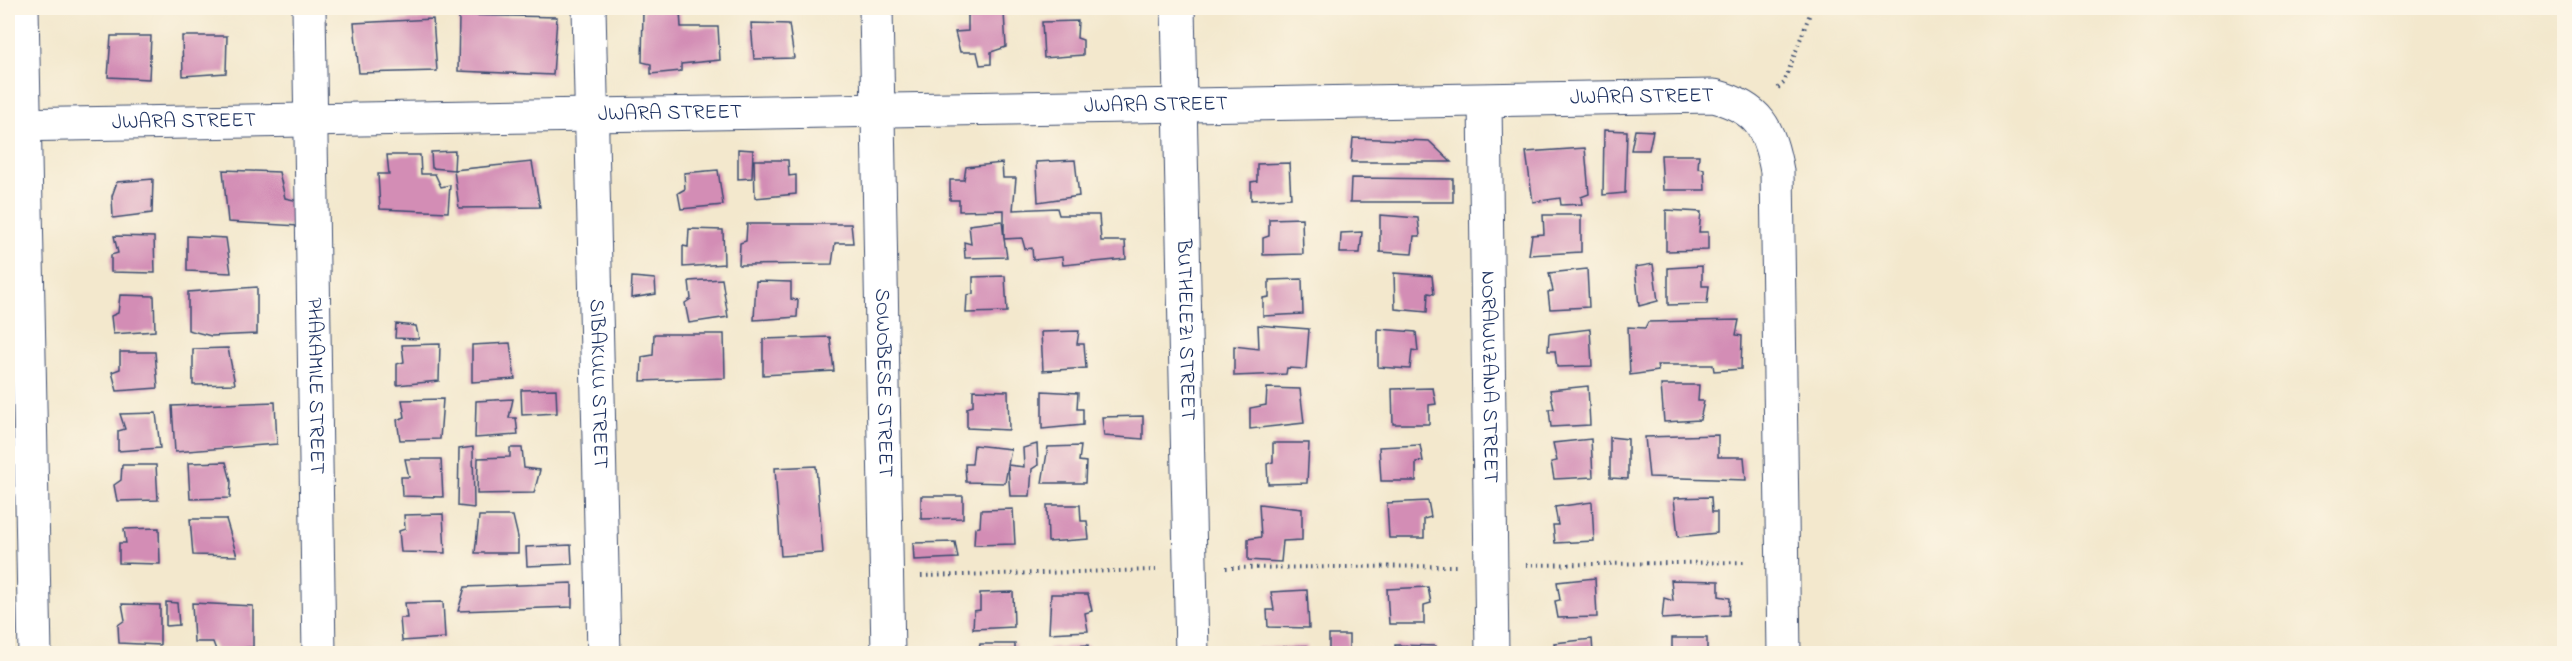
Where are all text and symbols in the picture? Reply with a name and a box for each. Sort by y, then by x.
street label: JWARA STREET [1570,81,1714,113]
street label: JWARA STREET [1084,89,1228,122]
street label: JWARA STREET [598,98,742,130]
street label: JWARA STREET [112,106,256,138]
street label: BUTHELEZI STREET [1168,238,1202,421]
street label: NORAWUZANA STREET [1472,270,1505,484]
street label: SOWOBESE STREET [866,288,900,478]
street label: PHAKAMILE STREET [298,297,331,475]
street label: SIBAKULU STREET [581,299,615,469]

